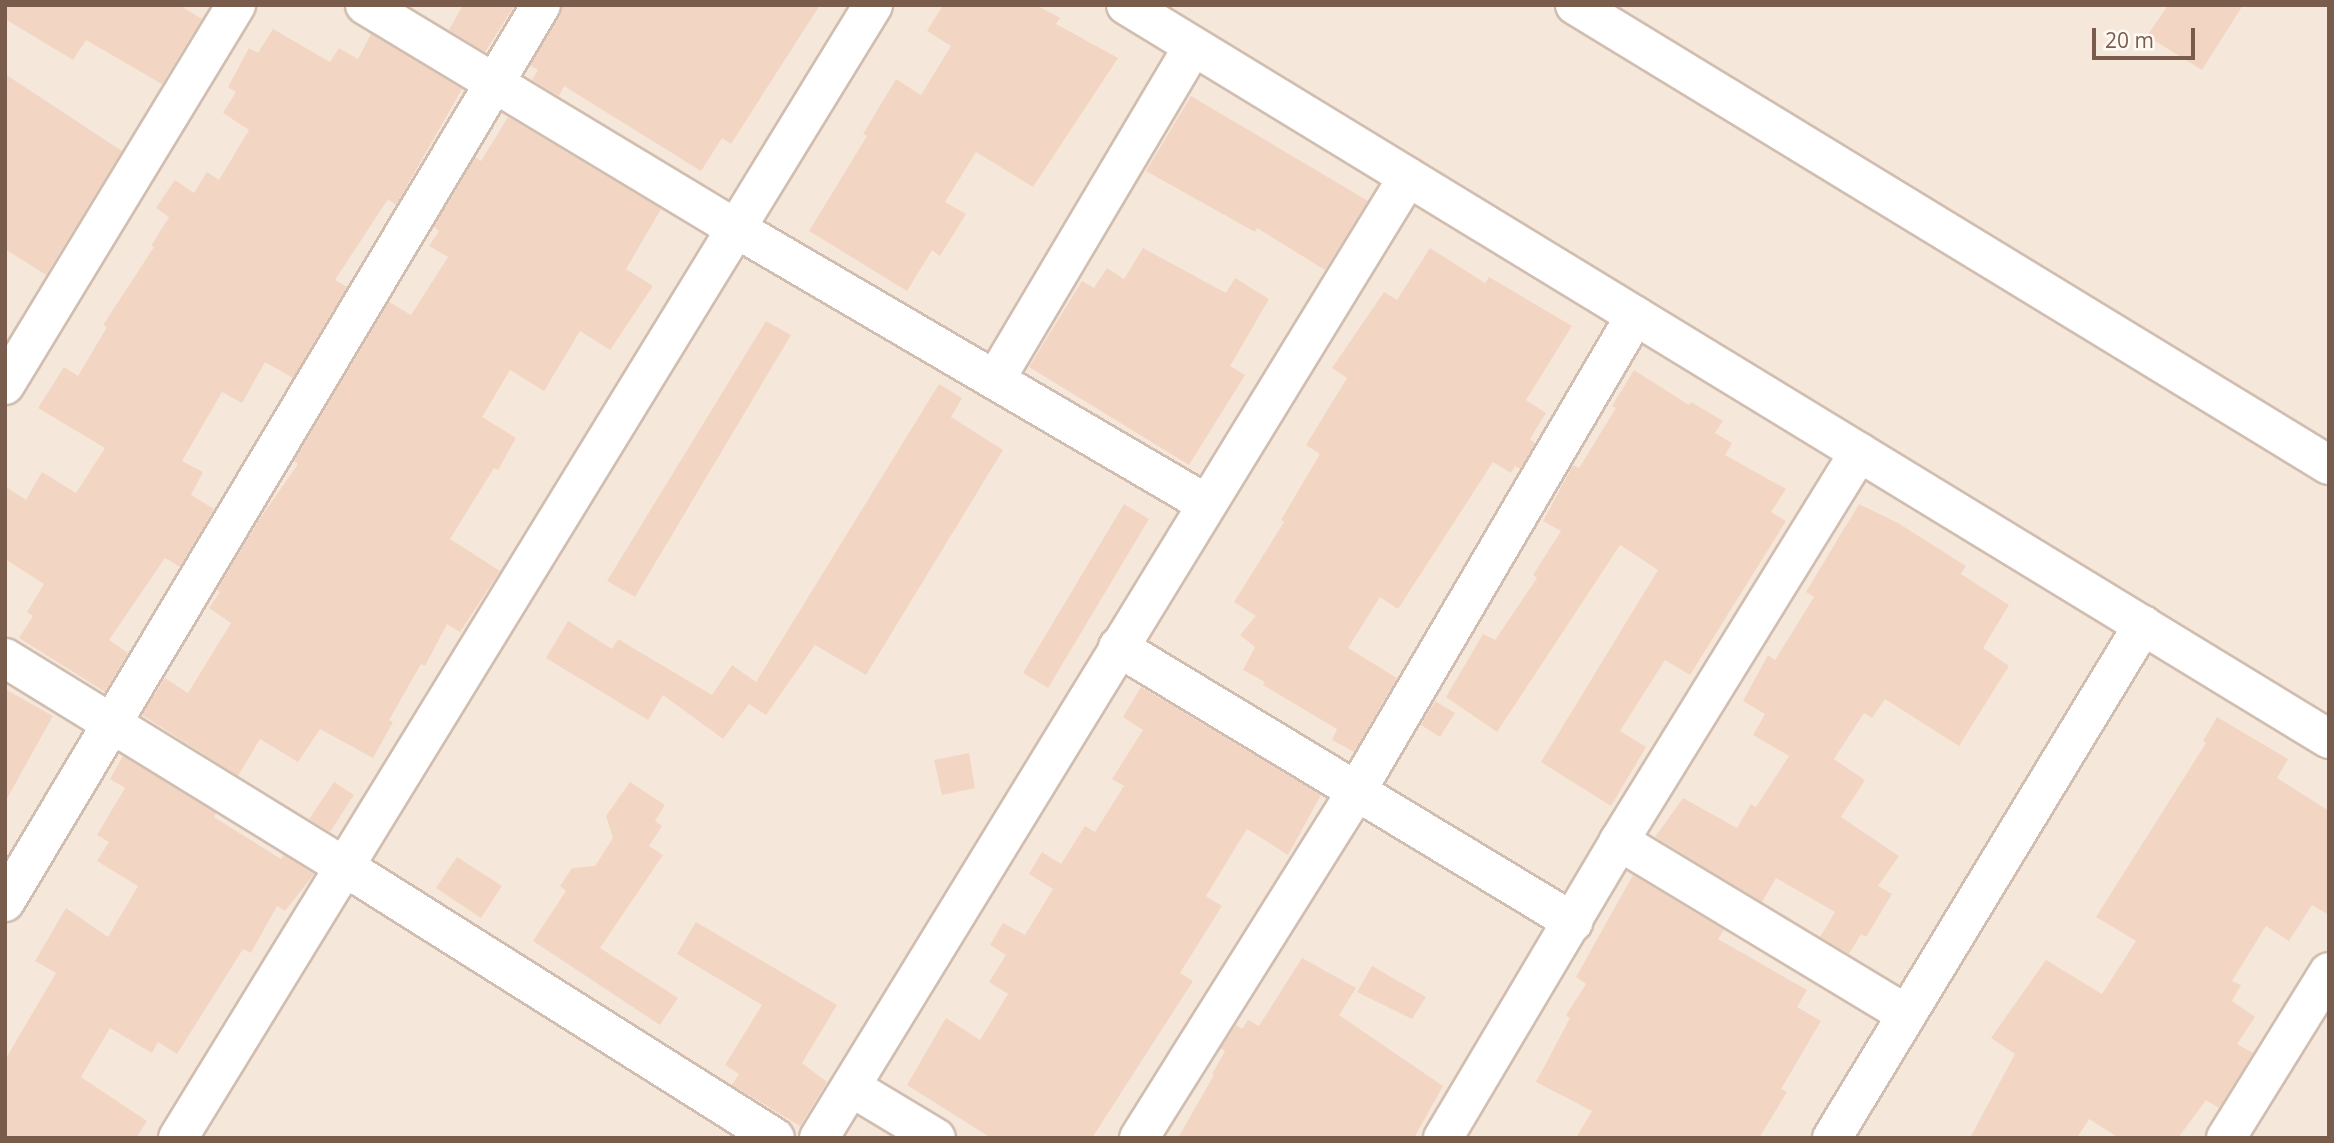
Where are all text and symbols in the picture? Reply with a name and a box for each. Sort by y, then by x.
scale bar [2096,14,2199,58]
text: 20 m [2105,26,2154,54]

